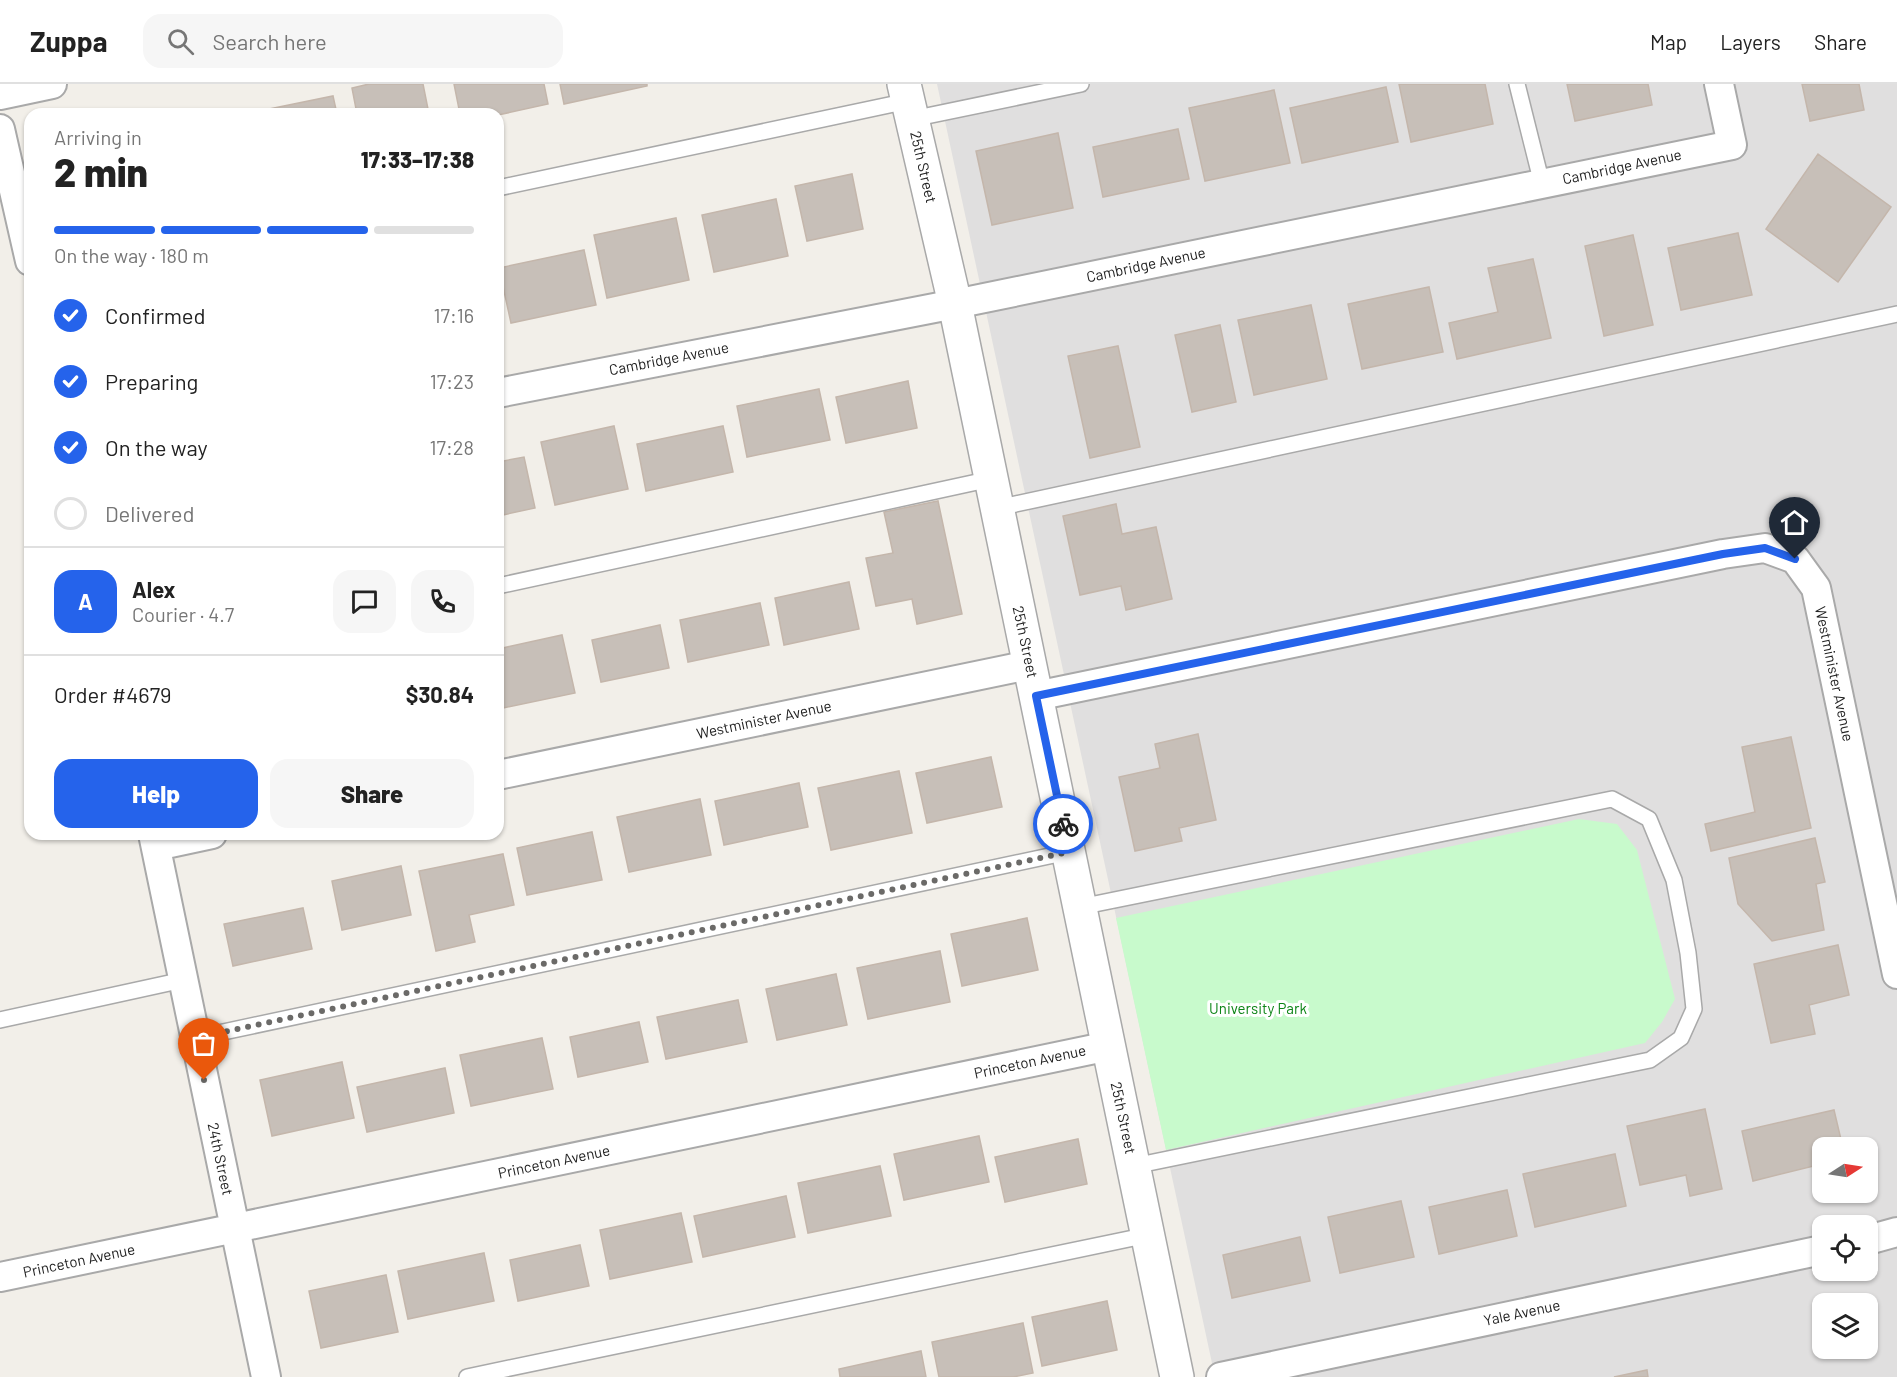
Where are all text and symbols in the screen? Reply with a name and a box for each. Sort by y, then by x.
search box [143,14,563,68]
text: Zuppa [30,24,107,58]
icon: search [164,25,197,58]
text: Search here [212,28,327,54]
text: Map [1650,29,1687,54]
text: Layers [1720,29,1781,54]
text: Share [1814,29,1867,54]
text: Arriving in [54,125,142,149]
street label: 25th Street [907,129,941,204]
street label: Cambridge Avenue [1561,145,1683,187]
text: 17:33–17:38 [361,146,474,172]
text: 2 min [54,148,148,195]
text: On the way · 180 m [54,243,209,267]
street label: Cambridge Avenue [1085,243,1207,285]
icon: check [54,299,87,332]
text: Confirmed [105,302,205,328]
text: 17:16 [433,303,474,327]
street label: Cambridge Avenue [607,338,730,378]
icon: check [54,365,87,398]
text: Preparing [105,368,198,394]
text: 17:23 [430,369,474,393]
icon: check [54,431,87,464]
text: On the way [105,434,208,460]
text: 17:28 [430,435,474,459]
pin [1769,497,1820,559]
text: Delivered [105,500,194,526]
icon: home [1778,506,1811,539]
button: chat [333,570,396,633]
button: phone [411,570,474,633]
text: Alex [132,576,175,602]
text: A [78,588,93,614]
text: Courier · 4.7 [132,602,234,626]
street label: 25th Street [1010,604,1042,679]
street label: Westminister Avenue [1812,605,1858,743]
text: Order #4679 [54,681,172,707]
text: $30.84 [406,681,474,707]
street label: Westminister Avenue [695,696,833,742]
button: Help [54,759,258,828]
button: Share [270,759,474,828]
courier [1033,794,1093,854]
icon: bike [1047,808,1080,841]
park label: University Park [1209,999,1307,1017]
pin [178,1018,229,1080]
icon: bag [187,1027,220,1060]
street label: Princeton Avenue [972,1040,1087,1082]
street label: 25th Street [1108,1080,1140,1155]
street label: 24th Street [205,1121,237,1197]
north arrow [1812,1137,1878,1203]
map controls [1812,1137,1878,1359]
street label: Princeton Avenue [496,1140,611,1182]
button: locate [1812,1215,1878,1281]
street label: Princeton Avenue [21,1239,136,1281]
button: layers [1812,1293,1878,1359]
street label: Yale Avenue [1482,1295,1562,1329]

